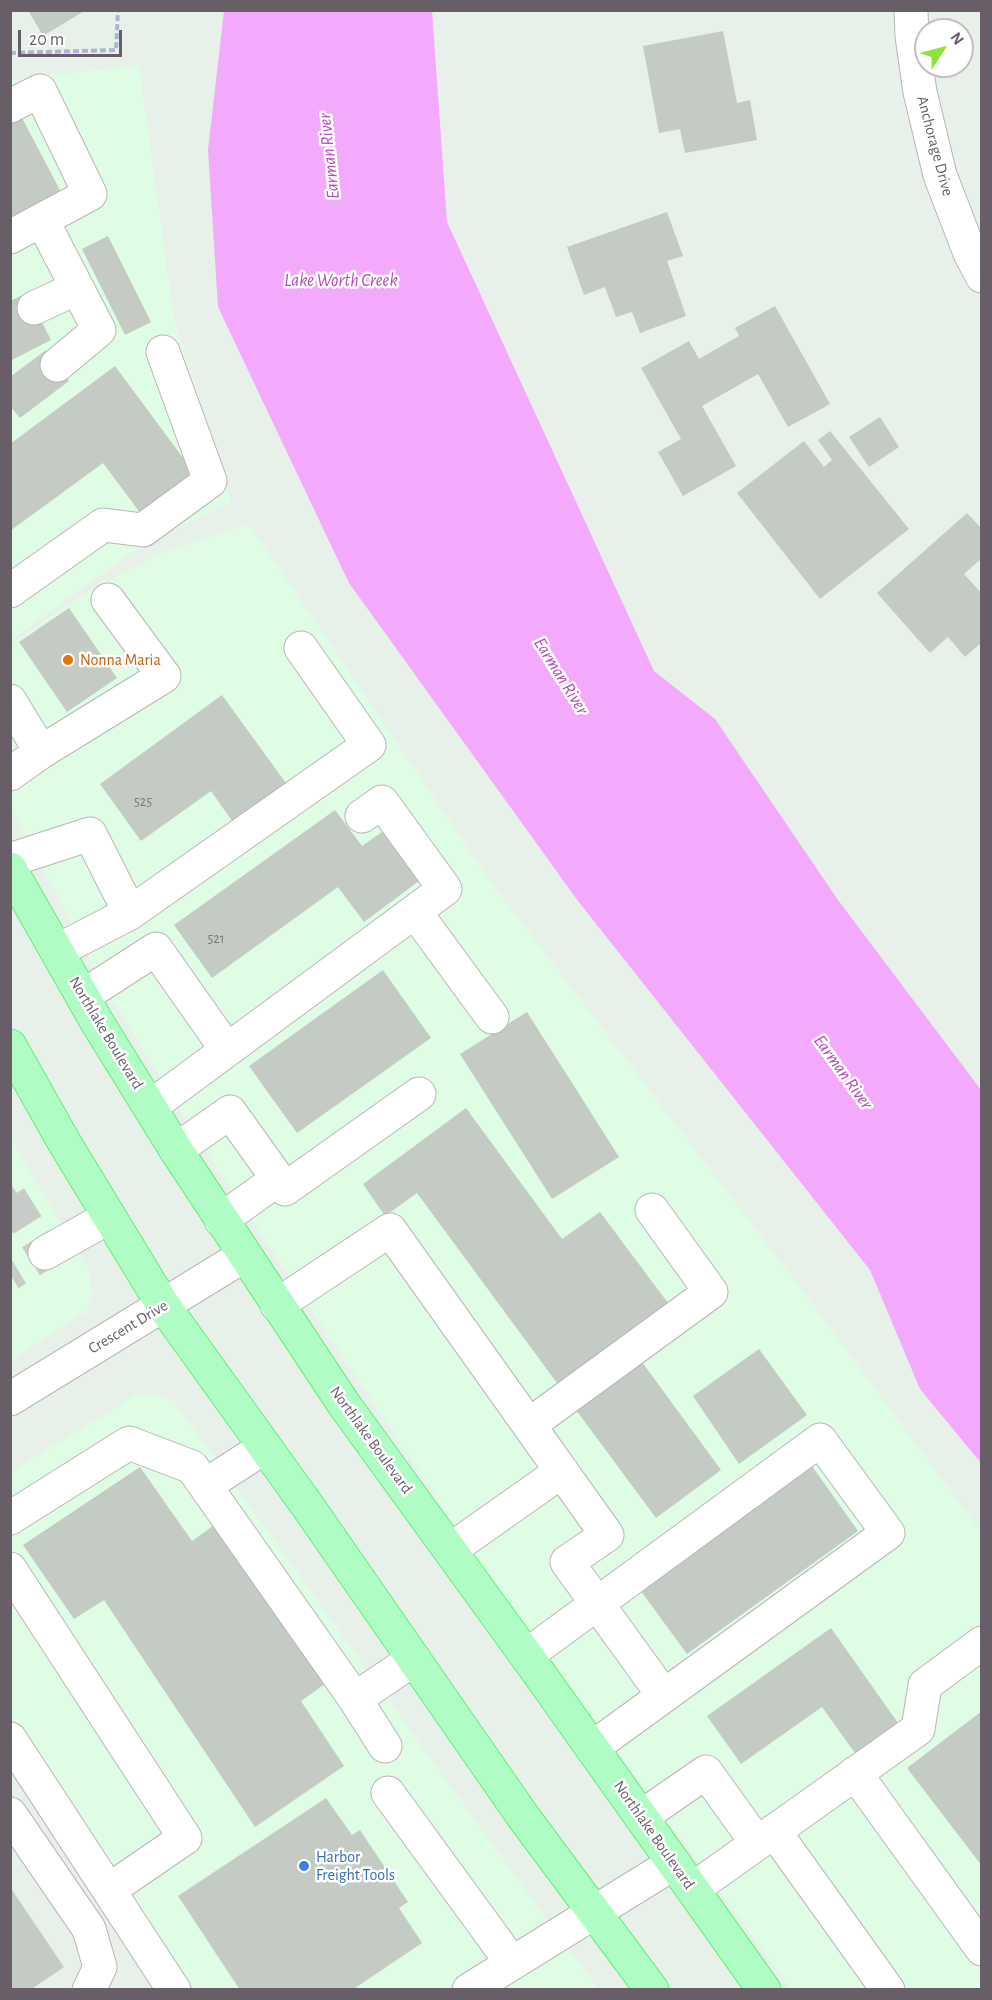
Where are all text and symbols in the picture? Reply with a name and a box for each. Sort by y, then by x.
scale bar [21,18,124,56]
north arrow [914,18,974,78]
text: N [947,29,967,48]
text: 20 m [29,31,64,49]
street label: Anchorage Drive [912,94,958,198]
water label: Earman River [314,112,344,200]
water label: Lake Worth Creek [284,270,398,292]
water label: Earman River [529,634,593,718]
place label: Nonna Maria [80,650,161,670]
marker: Nonna Maria [61,653,75,667]
house number: 525 [134,794,152,810]
house number: 521 [207,931,225,947]
street label: Northlake Boulevard [65,973,147,1093]
water label: Earman River [809,1031,877,1113]
street label: Crescent Drive [85,1296,171,1358]
street label: Northlake Boulevard [326,1382,416,1498]
street label: Northlake Boulevard [609,1777,699,1893]
place label: Harbor Freight Tools [316,1847,395,1885]
marker: Harbor Freight Tools [297,1859,311,1873]

